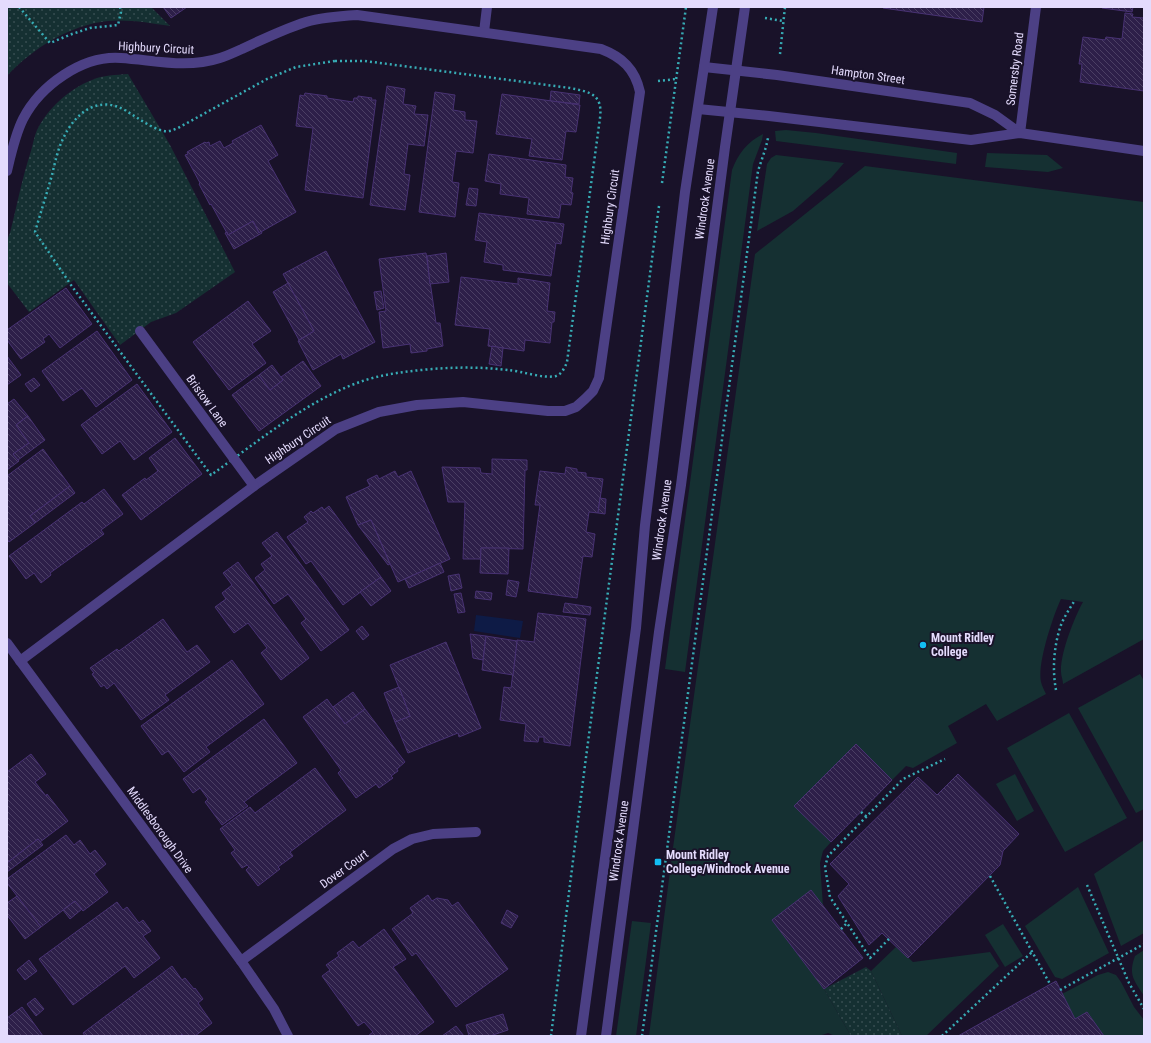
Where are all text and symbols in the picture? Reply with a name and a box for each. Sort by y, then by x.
street label: Somersby Road [1004,32,1026,106]
street label: Highbury Circuit [118,39,195,57]
street label: Hampton Street [830,63,906,87]
street label: Windrock Avenue [692,157,718,240]
street label: Highbury Circuit [598,168,622,246]
street label: Bristow Lane [183,372,231,430]
street label: Highbury Circuit [263,413,334,467]
street label: Windrock Avenue [649,478,675,561]
place label: Mount Ridley College [931,631,995,659]
marker: Mount Ridley College [918,640,928,650]
street label: Middlesborough Drive [124,784,196,876]
street label: Windrock Avenue [606,799,632,882]
street label: Dover Court [317,847,371,891]
place label: Mount Ridley College/Windrock Avenue [666,848,790,876]
marker: Mount Ridley College/Windrock Avenue [653,857,663,867]

